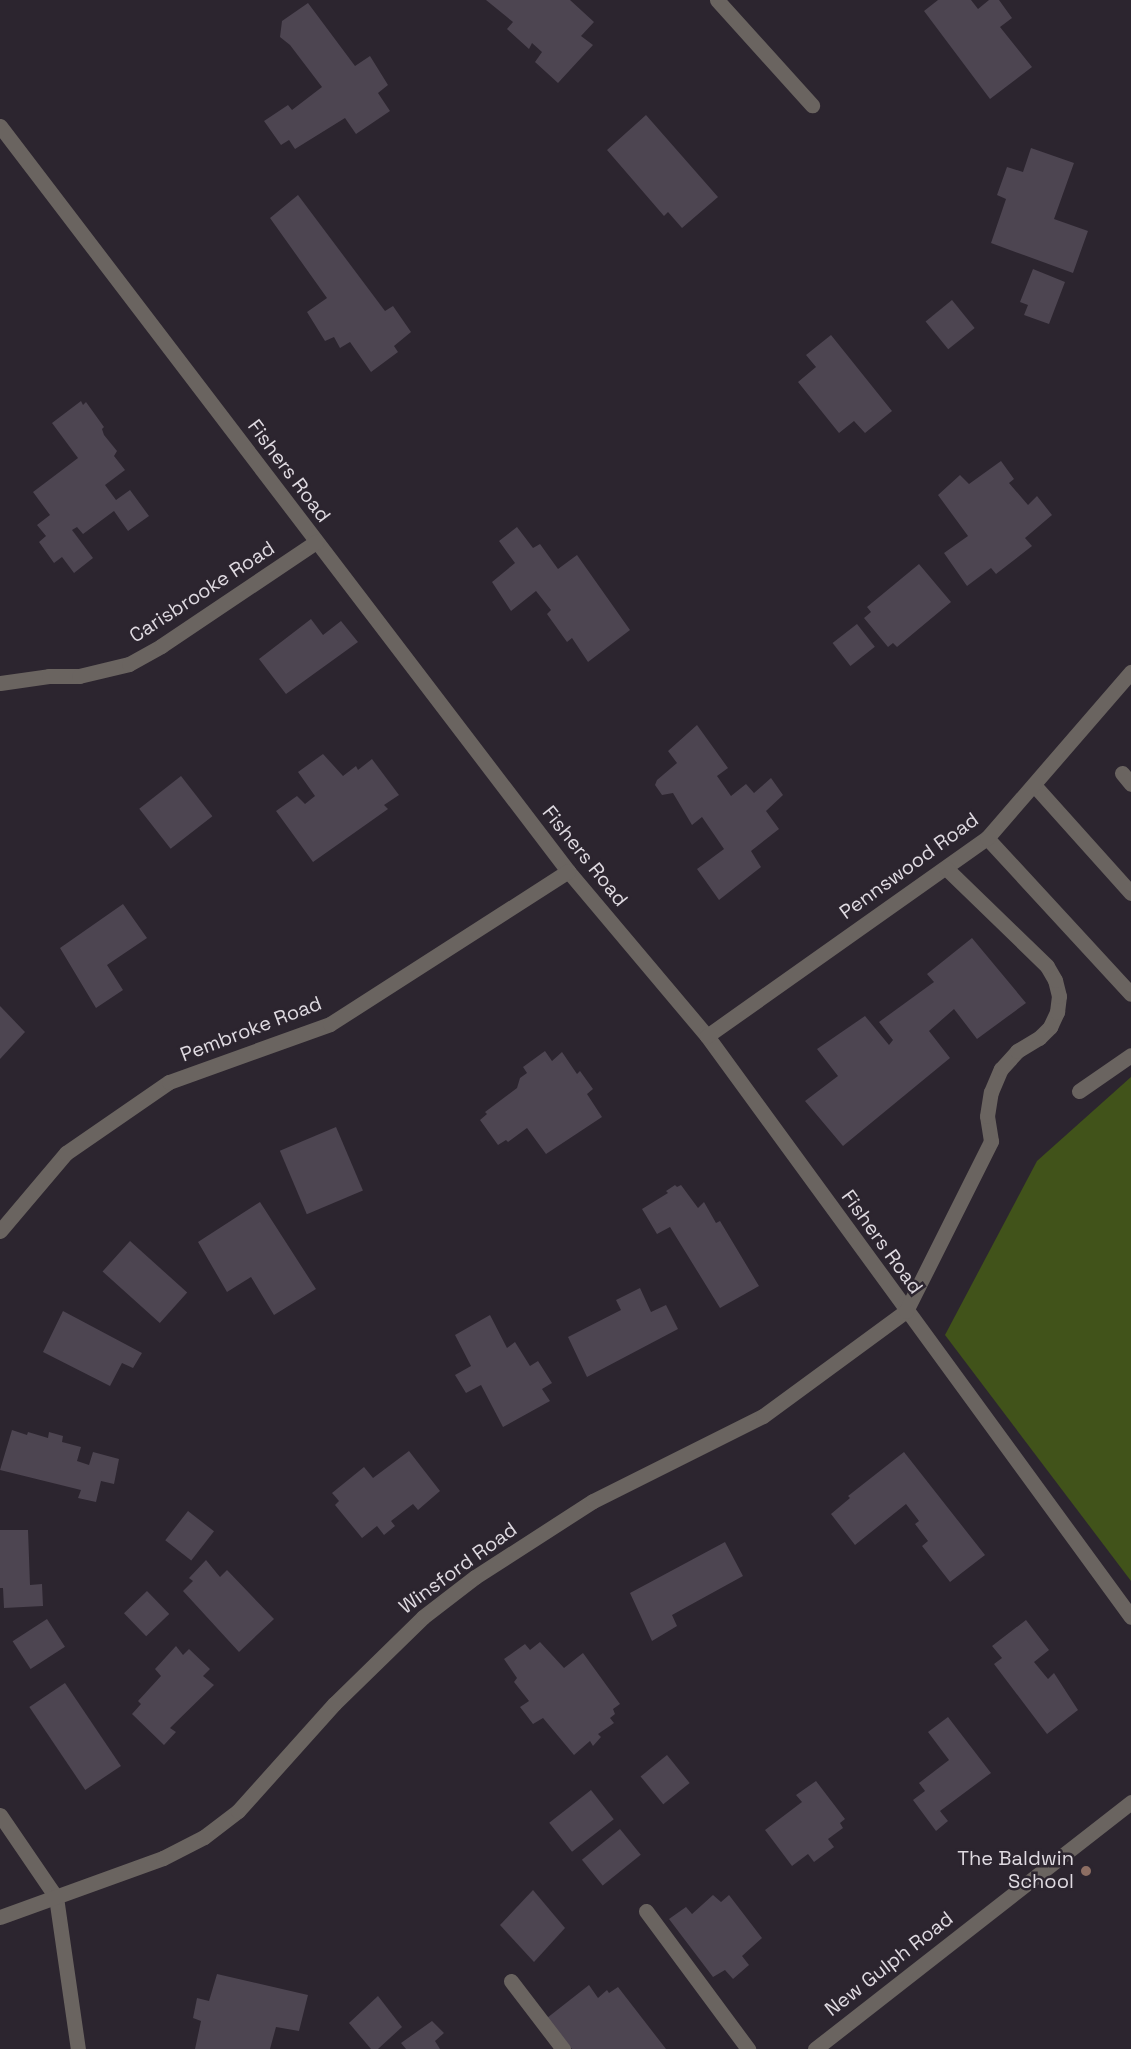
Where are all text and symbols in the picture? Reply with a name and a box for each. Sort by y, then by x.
street label: Fishers Road [243,415,335,527]
street label: Carisbrooke Road [125,536,279,648]
street label: Fishers Road [537,801,633,911]
street label: Pennswood Road [835,807,983,925]
street label: Pembroke Road [177,991,325,1067]
street label: Fishers Road [836,1185,928,1299]
street label: Winsford Road [394,1517,522,1619]
place label: The Baldwin School [957,1847,1074,1894]
marker: The Baldwin School [1079,1864,1093,1878]
street label: New Gulph Road [820,1907,958,2021]

